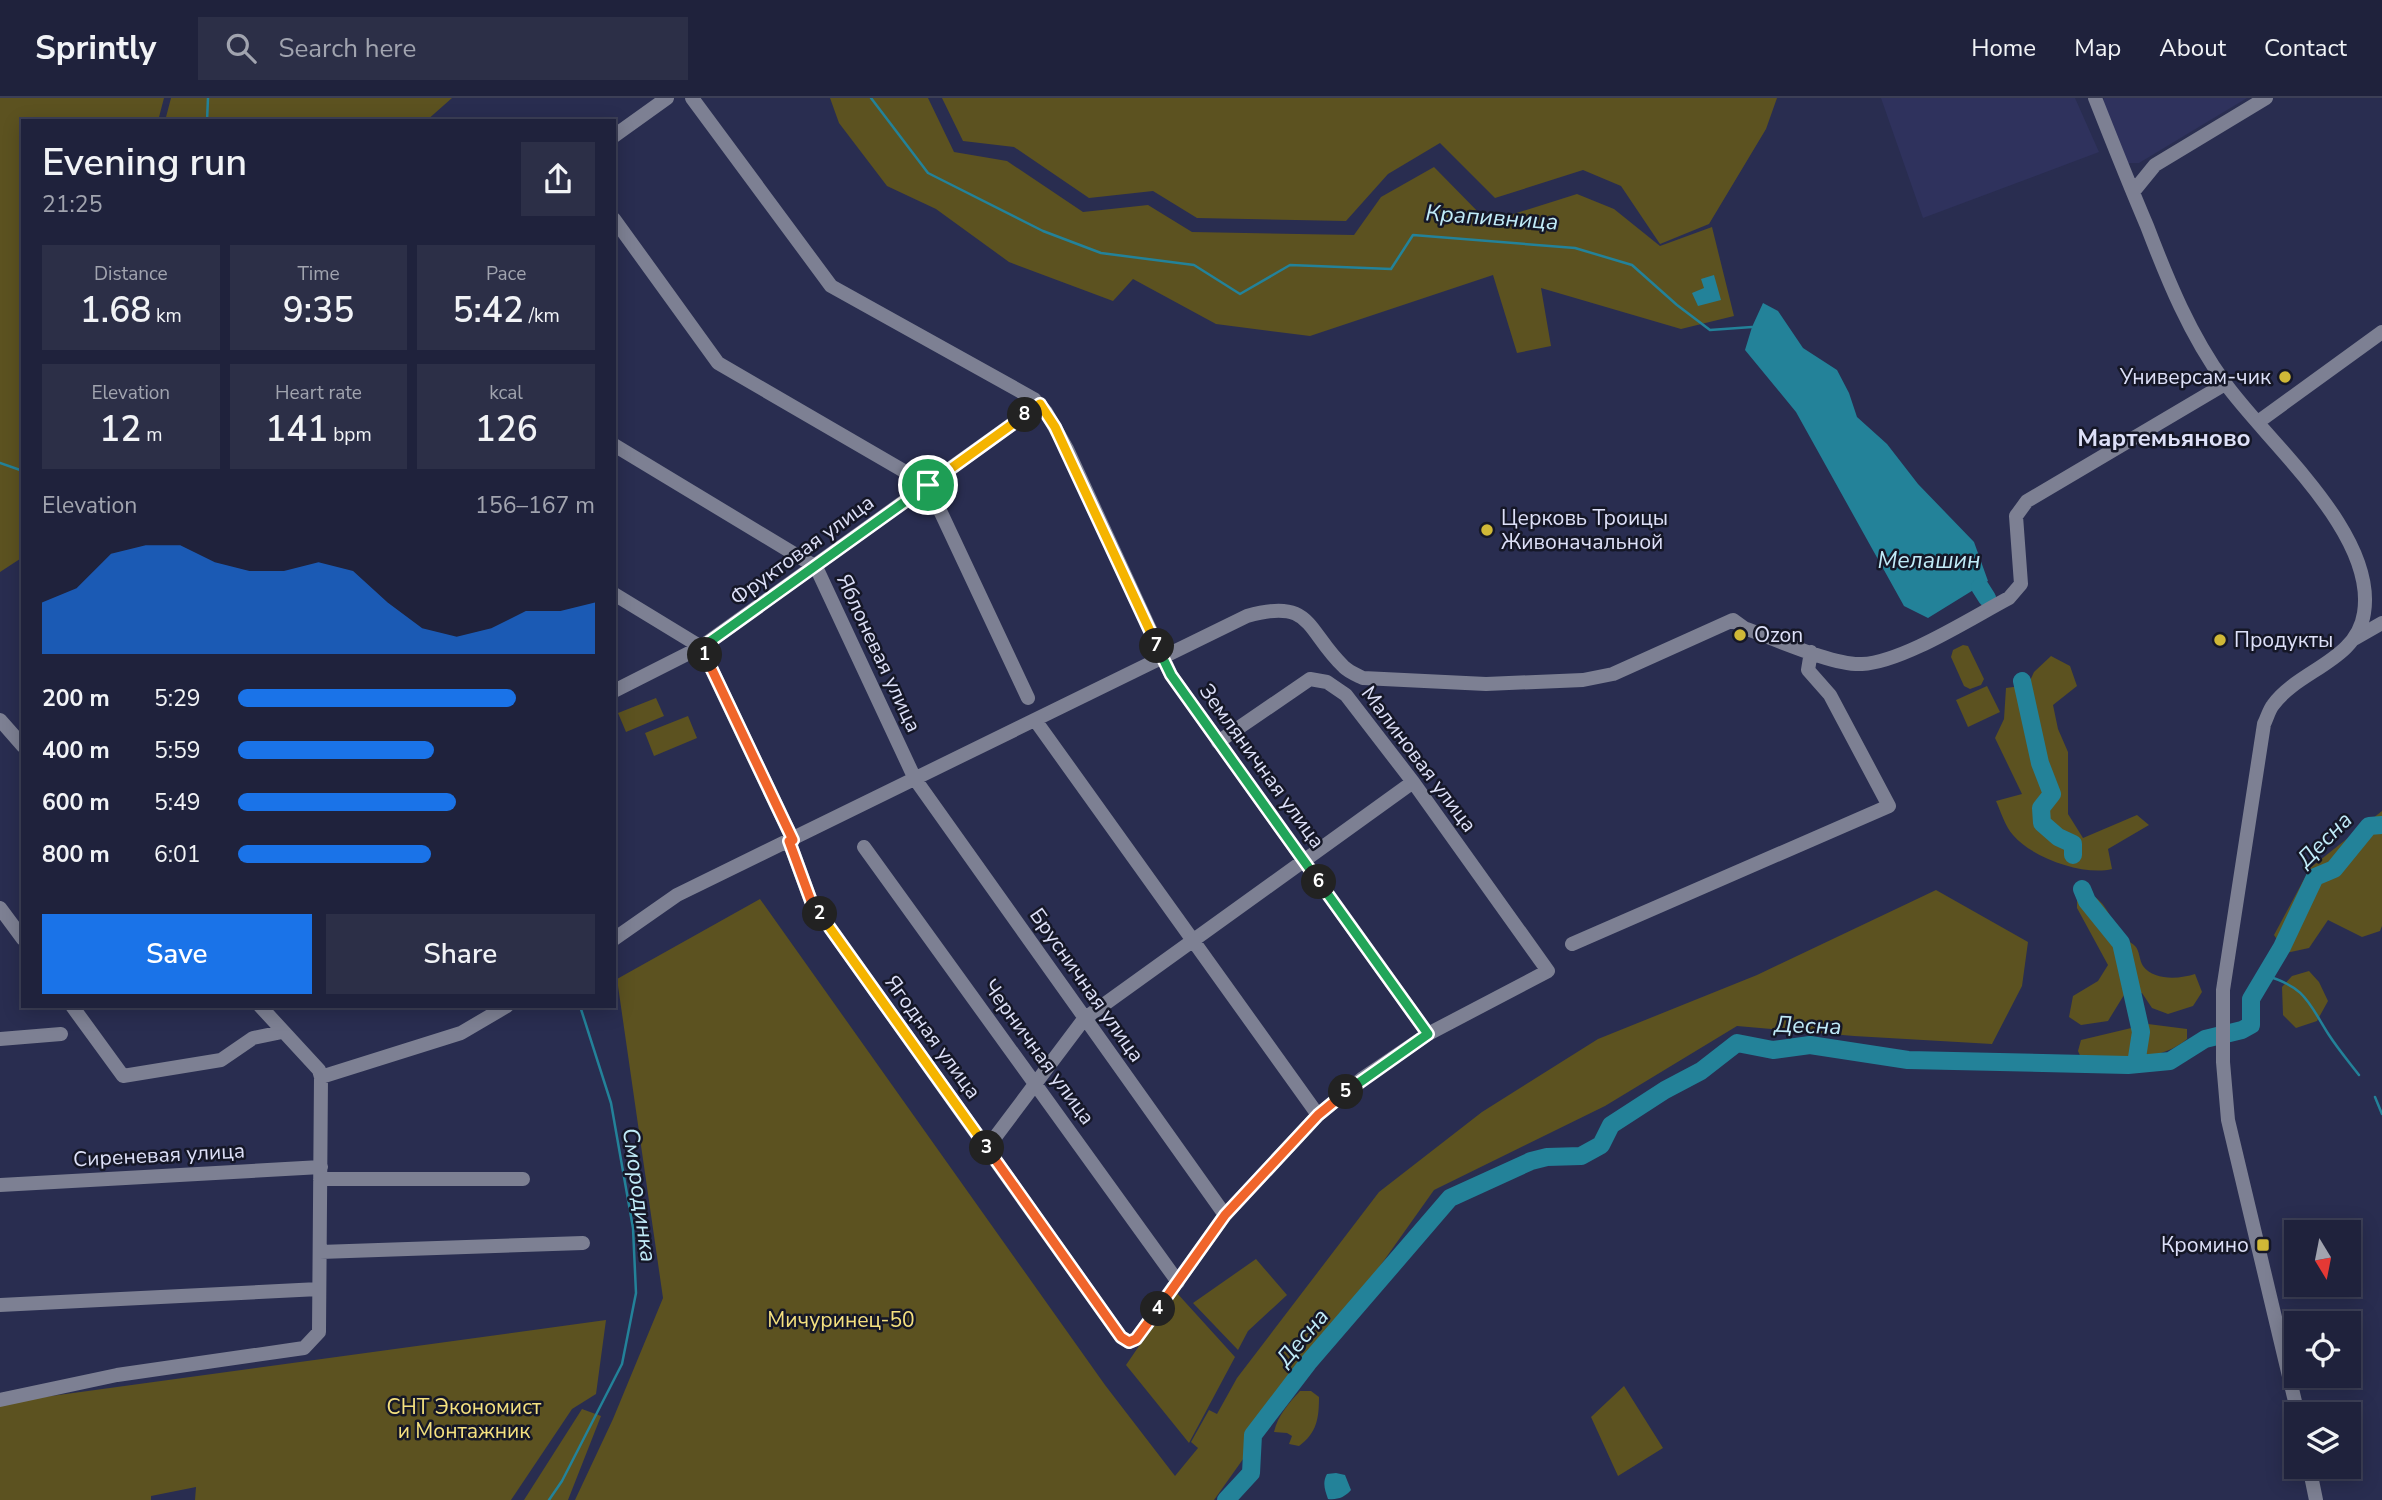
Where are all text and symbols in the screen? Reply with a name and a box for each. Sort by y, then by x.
search box [198,17,688,80]
text: Sprintly [35,26,156,71]
icon: search [222,29,260,67]
text: Search here [278,31,416,66]
text: Home [1971,32,2036,64]
text: Map [2074,32,2121,64]
text: About [2159,32,2226,64]
text: Contact [2264,32,2347,64]
text: Evening run [42,137,247,188]
button: share [521,142,595,216]
text: 21:25 [42,189,102,220]
water label: Крапивница [1424,197,1560,238]
text: Distance [94,261,168,287]
text: Time [297,261,340,287]
text: Pace [486,261,526,287]
text: 1.68 [80,287,151,334]
text: 9:35 [283,287,354,334]
text: 5:42 [453,287,524,334]
text: km [151,303,182,329]
text: /km [524,303,560,329]
place label: Универсам-чик [2119,363,2272,391]
marker: Универсам-чик [2277,369,2293,385]
text: Elevation [91,380,170,406]
text: Heart rate [275,380,362,406]
text: kcal [489,380,523,406]
pin: 8 [1007,398,1042,432]
text: 8 [1019,401,1030,427]
text: 12 [99,406,141,453]
text: 141 [265,406,328,453]
text: 126 [475,406,538,453]
text: m [141,422,162,448]
text: bpm [328,422,372,448]
district label: Мартемьяново [2077,422,2251,454]
pin [898,455,958,515]
icon: arrive [909,466,947,504]
street label: Фруктовая улица [724,488,880,612]
text: Elevation [42,490,137,521]
text: 156–167 m [475,490,595,521]
place label: Церковь Троицы Живоначальной [1501,504,1668,556]
marker: Церковь Троицы Живоначальной [1479,522,1495,538]
water label: Мелашин [1877,545,1981,576]
street label: Яблоневая улица [830,569,928,737]
place label: Ozon [1754,621,1803,649]
place label: Продукты [2234,626,2333,654]
marker: Ozon [1732,627,1748,643]
pin: 7 [1140,628,1174,664]
text: 7 [1151,632,1162,658]
marker: Продукты [2212,632,2228,648]
pin: 1 [688,638,722,672]
text: 1 [699,641,710,667]
street label: Земляничная улица [1193,678,1331,854]
street label: Малиновая улица [1355,680,1483,838]
text: 200 m [42,683,110,714]
text: 5:29 [154,683,201,714]
text: 400 m [42,735,110,766]
text: 5:59 [154,735,201,766]
text: 600 m [42,787,110,818]
text: 5:49 [154,787,201,818]
water label: Десна [2288,805,2359,875]
text: 800 m [42,839,110,870]
text: 6:01 [154,839,201,870]
pin: 6 [1302,864,1336,900]
text: 6 [1313,868,1324,894]
pin: 2 [802,896,838,932]
text: 2 [814,900,825,926]
street label: Брусничная улица [1023,902,1151,1068]
button: Save [42,914,312,994]
button: Share [326,914,595,994]
street label: Ягодная улица [879,970,987,1104]
street label: Черничная улица [977,974,1101,1130]
water label: Десна [1772,1009,1842,1042]
pin: 5 [1328,1074,1364,1110]
text: 5 [1340,1078,1351,1104]
water label: Смородинка [615,1126,664,1264]
pin: 3 [970,1130,1004,1166]
text: 3 [981,1134,992,1160]
street label: Сиреневая улица [72,1137,246,1173]
north arrow [2284,1220,2361,1297]
map controls [2284,1220,2361,1479]
place label: Кромино [2161,1231,2249,1259]
marker: Кромино [2255,1237,2271,1253]
pin: 4 [1140,1292,1176,1326]
text: 4 [1152,1295,1163,1321]
water label: Десна [1268,1302,1336,1375]
park label: Мичуринец-50 [767,1306,915,1334]
button: locate [2284,1311,2361,1388]
park label: СНТ Экономист и Монтажник [387,1393,542,1445]
button: layers [2284,1402,2361,1479]

